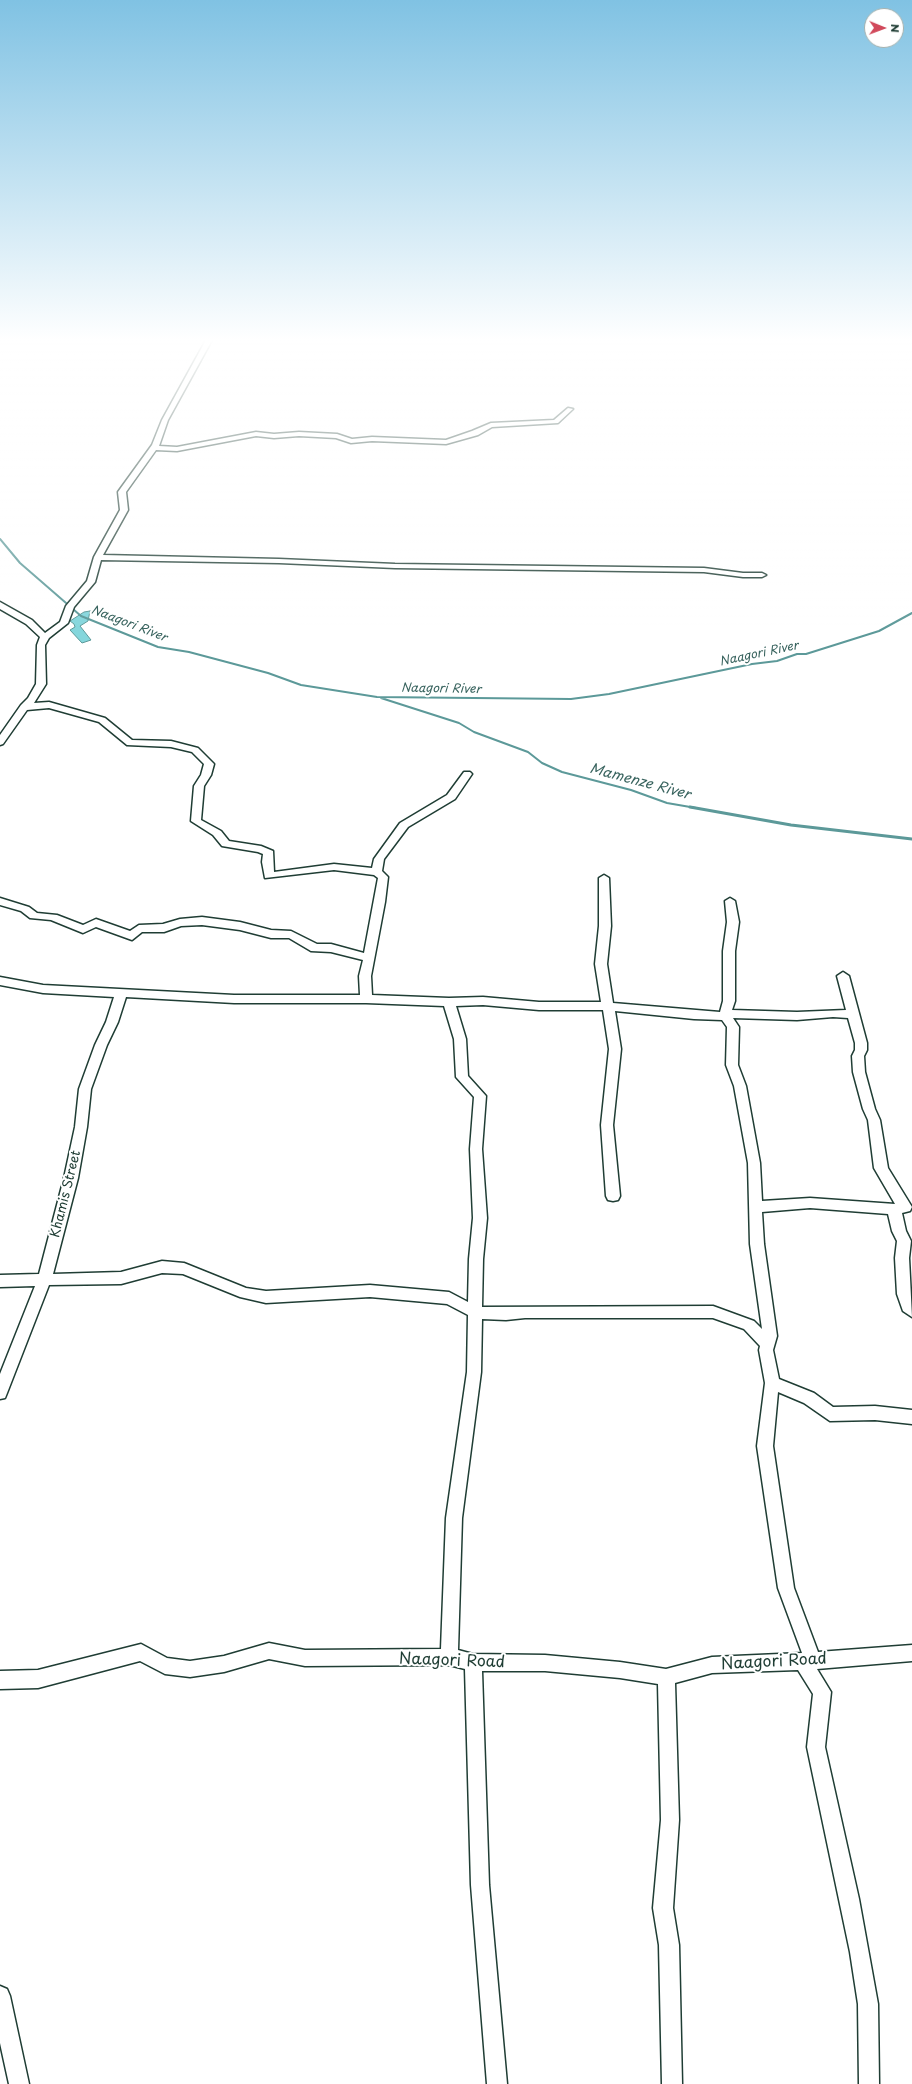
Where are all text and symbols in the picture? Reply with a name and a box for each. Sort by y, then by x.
north arrow [864,8,904,48]
text: N [887,24,904,33]
water label: Naagori River [89,603,169,645]
water label: Naagori River [718,639,800,669]
water label: Naagori River [401,681,481,697]
water label: Mamenze River [588,761,692,803]
street label: Khamis Street [48,1149,84,1239]
street label: Naagori Road [399,1650,505,1672]
street label: Naagori Road [721,1650,827,1674]

